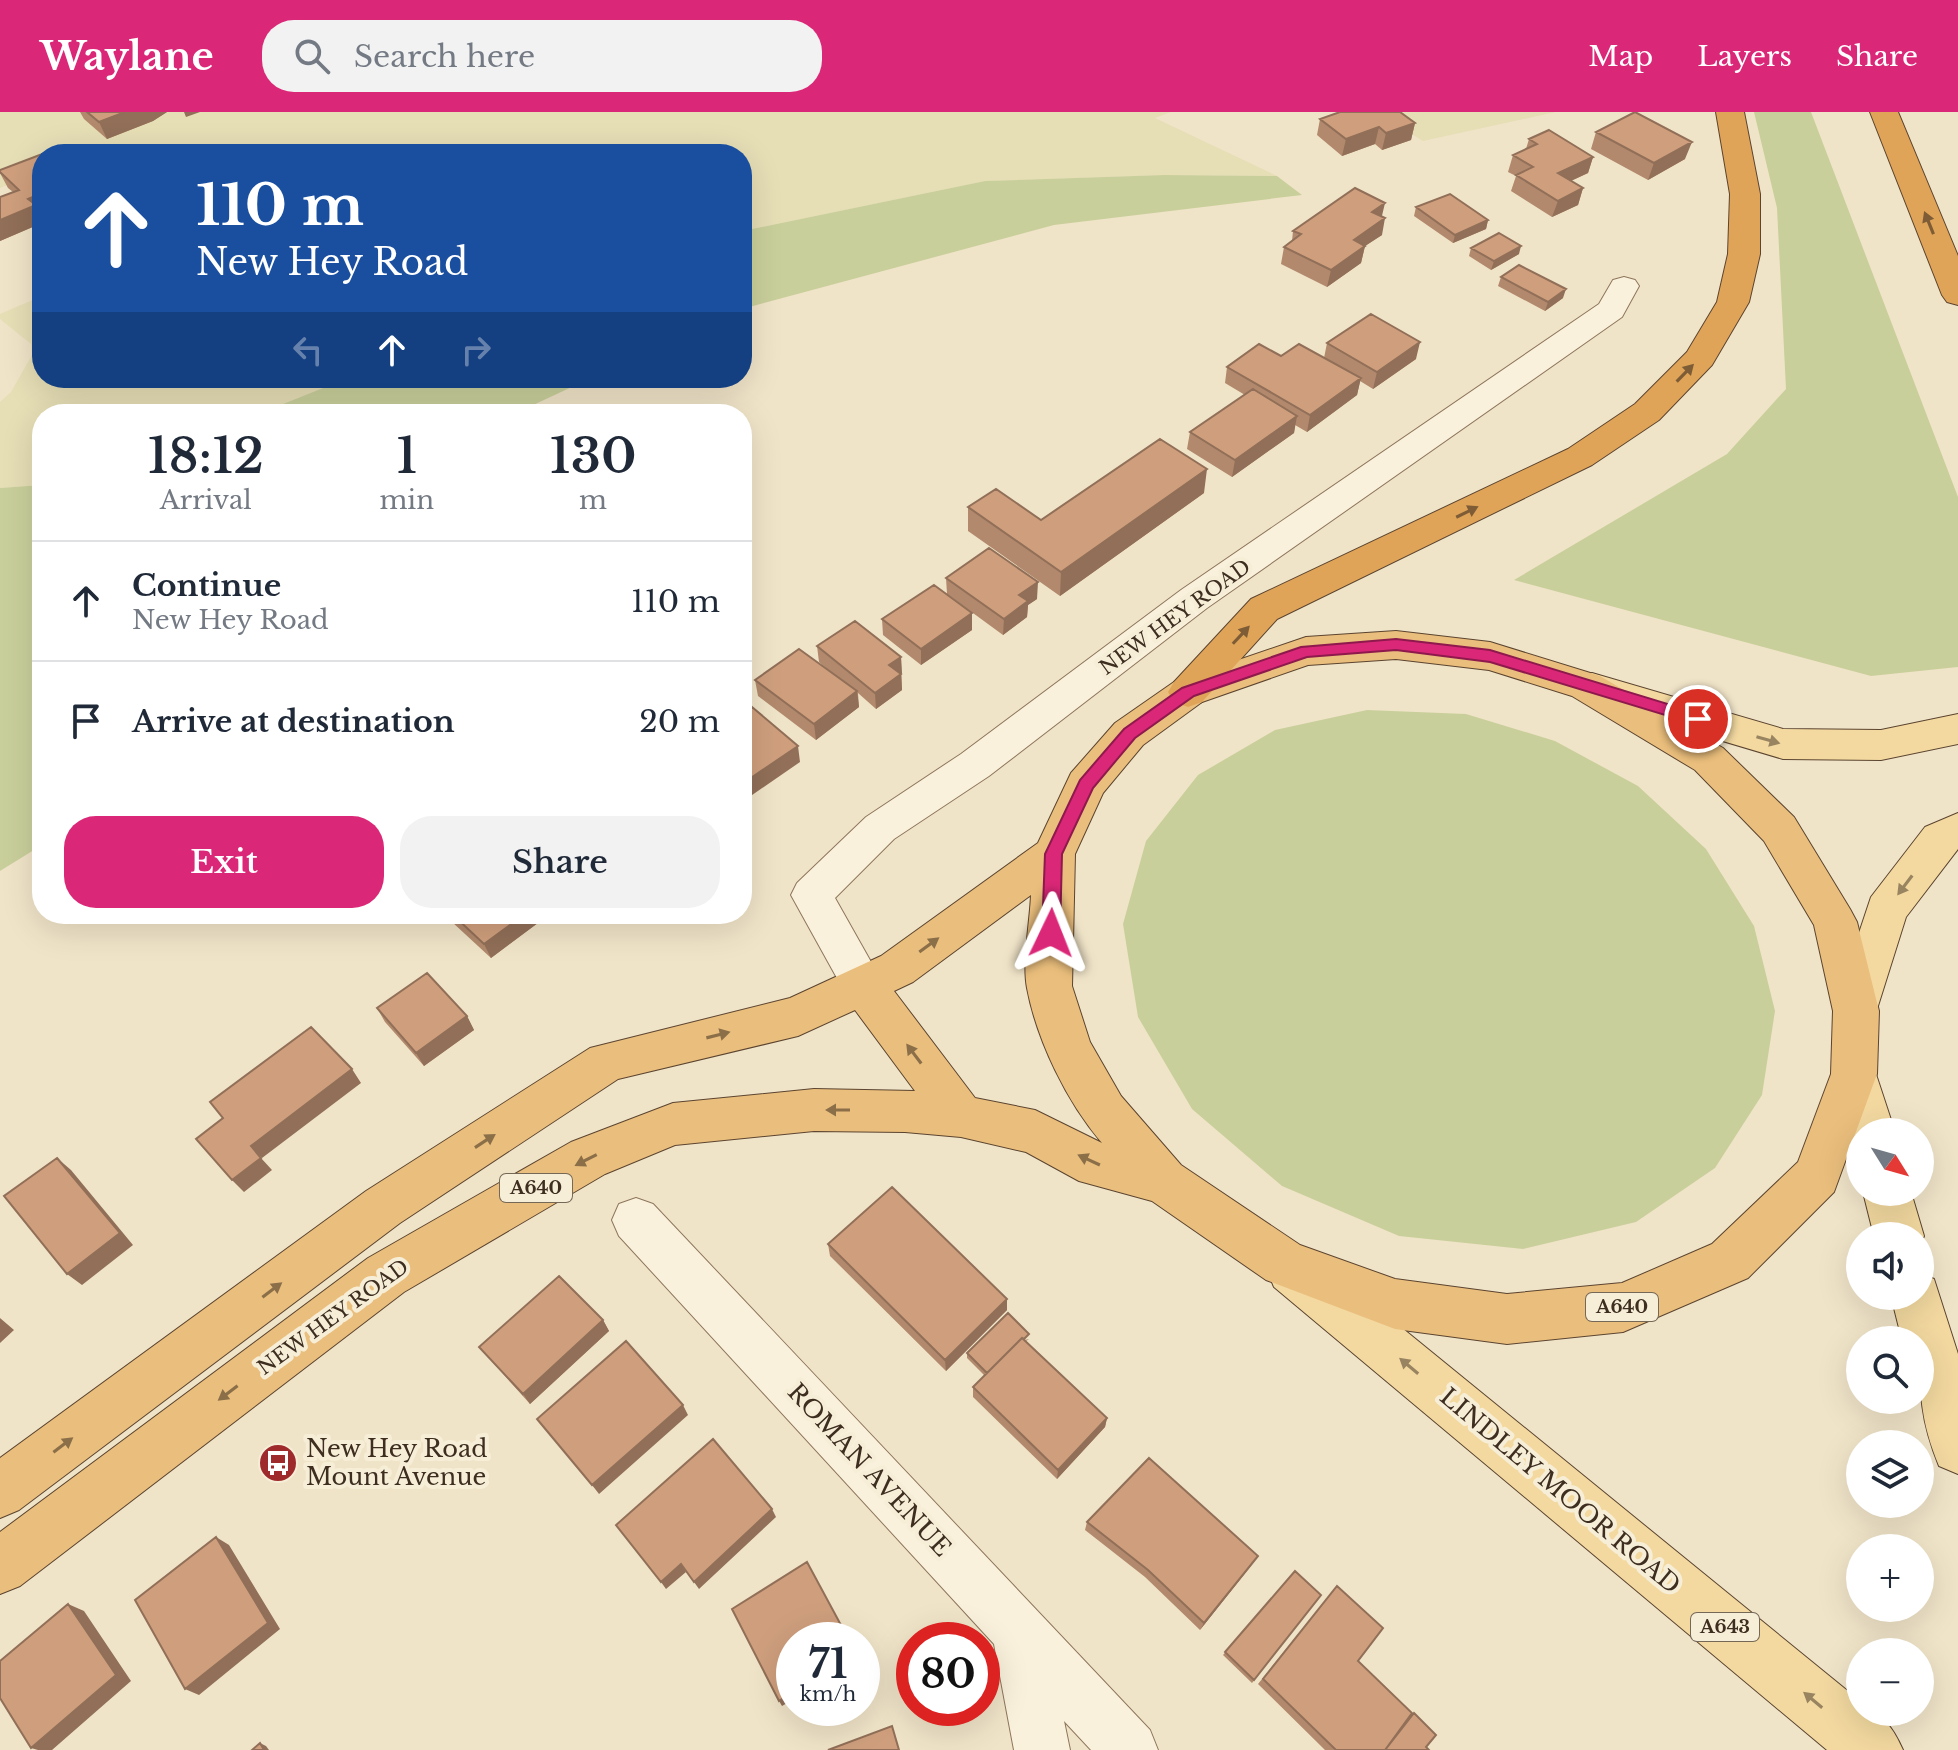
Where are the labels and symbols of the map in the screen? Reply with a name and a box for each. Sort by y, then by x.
one-way arrow [1922,211,1935,235]
one-way arrow [1675,364,1694,383]
one-way arrow [1456,505,1479,518]
street label: NEW HEY ROAD [1095,554,1255,680]
one-way arrow [1231,625,1249,644]
pin [1664,685,1732,753]
one-way arrow [1757,734,1781,747]
one-way arrow [1898,875,1914,895]
position arrow [1009,891,1093,975]
one-way arrow [919,938,940,953]
one-way arrow [706,1029,731,1041]
one-way arrow [907,1044,923,1064]
one-way arrow [825,1104,850,1116]
north arrow [1846,1118,1934,1206]
one-way arrow [474,1134,495,1149]
one-way arrow [575,1153,598,1167]
one-way arrow [1078,1153,1101,1167]
road number: A640 [500,1174,572,1202]
street label: NEW HEY ROAD [253,1254,413,1380]
one-way arrow [261,1283,282,1298]
road number: A640 [1586,1293,1658,1321]
one-way arrow [1399,1358,1419,1375]
street label: ROMAN AVENUE [782,1377,957,1562]
street label: LINDLEY MOOR ROAD [1434,1382,1686,1600]
one-way arrow [218,1384,238,1400]
place label: New Hey Road Mount Avenue [306,1434,487,1491]
one-way arrow [52,1438,73,1453]
bus stop icon: New Hey Road Mount Avenue [257,1442,299,1484]
road number: A643 [1691,1613,1759,1641]
speed limit sign: 80 [896,1622,1000,1726]
one-way arrow [1803,1692,1823,1709]

